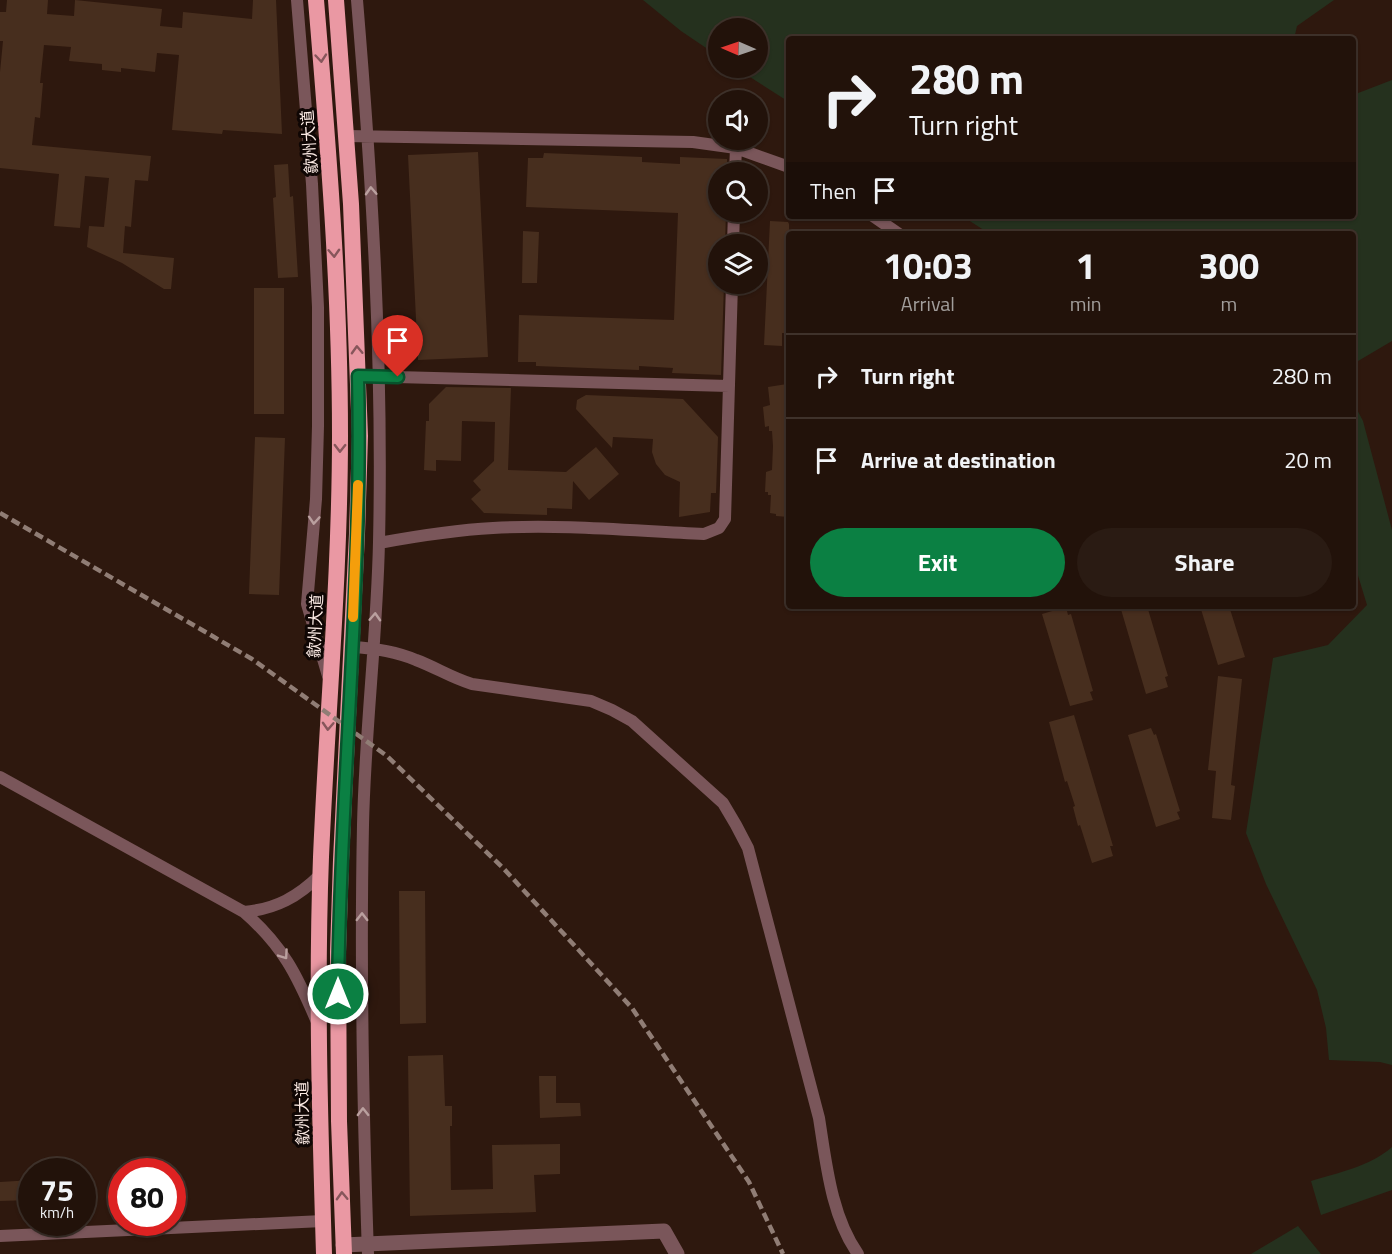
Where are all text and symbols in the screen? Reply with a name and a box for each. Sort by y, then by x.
north arrow [708,18,768,78]
map controls [708,18,768,294]
text: 280 m [909,46,1024,110]
one-way arrow [314,54,327,63]
icon: right [810,60,888,138]
button: sound [708,90,768,150]
text: Turn right [909,104,1018,145]
street label: 歙州大道 [295,109,323,175]
button: search [708,162,768,222]
text: Then [810,174,856,208]
icon: arrive [868,174,901,207]
one-way arrow [365,187,378,196]
button: layers [708,234,768,294]
text: 10:03 [883,238,973,293]
text: 1 [1076,238,1096,293]
text: 300 [1199,238,1259,293]
one-way arrow [327,248,340,257]
text: Arrival [901,288,955,319]
text: min [1070,288,1102,319]
text: m [1220,288,1237,319]
pin [372,315,423,377]
icon: arrive [381,324,414,357]
one-way arrow [351,346,363,355]
text: Turn right [861,359,955,393]
text: 280 m [1272,359,1332,393]
icon: right [810,360,843,393]
one-way arrow [333,443,346,452]
text: Arrive at destination [861,443,1056,477]
text: 20 m [1284,443,1332,477]
icon: arrive [810,444,843,477]
one-way arrow [308,515,321,524]
button: Exit [810,528,1065,597]
button: Share [1077,528,1332,597]
street label: 歙州大道 [301,593,329,659]
one-way arrow [368,612,381,621]
one-way arrow [321,722,334,731]
one-way arrow [356,912,368,921]
one-way arrow [277,948,288,959]
position arrow [306,962,370,1026]
street label: 歙州大道 [289,1081,315,1145]
one-way arrow [357,1107,369,1116]
speed limit sign: 80 [108,1158,186,1236]
text: 75 [40,1167,74,1213]
one-way arrow [335,1191,348,1200]
text: km/h [40,1201,74,1224]

